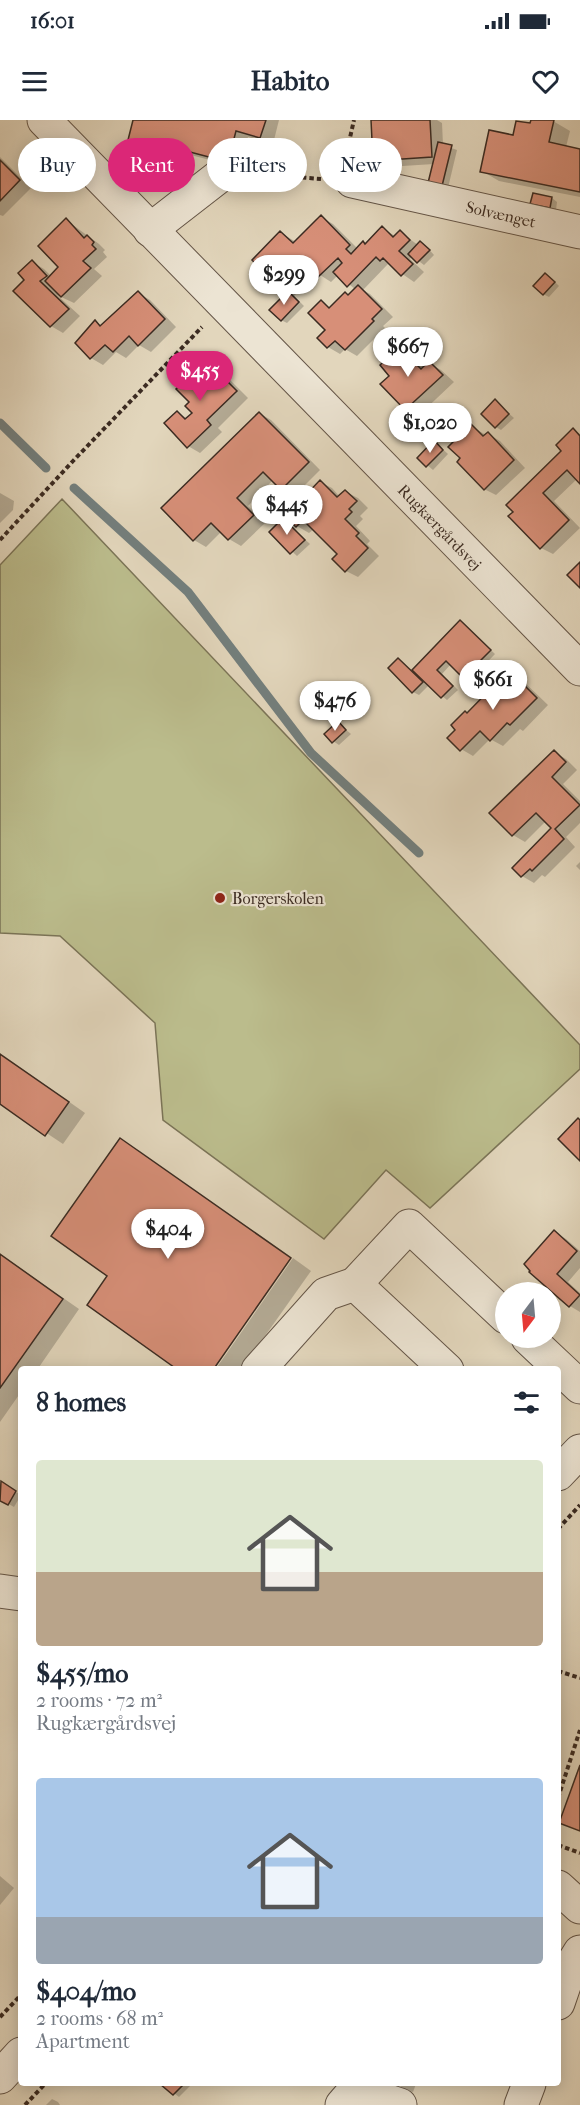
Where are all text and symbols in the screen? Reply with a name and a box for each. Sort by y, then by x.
text: 16:01 [30,8,75,34]
icon: menu [18,65,51,98]
text: Habito [251,65,329,97]
icon: heart [529,65,562,98]
chip: Buy [18,138,96,192]
chip: Rent [108,138,195,192]
chip: Filters [207,138,307,192]
chip: New [319,138,402,192]
street label: Solvænget [464,197,538,232]
pin: $299 [248,255,320,306]
text: $299 [263,263,305,286]
pin: $667 [372,327,444,378]
text: $667 [387,335,429,358]
pin: $455 [164,351,236,402]
text: $455 [180,359,220,382]
pin: $1,020 [381,403,479,454]
text: $1,020 [403,411,457,434]
street label: Rugkærgårdsvej [394,480,485,574]
pin: $445 [251,485,323,536]
text: $445 [266,493,308,516]
pin: $661 [457,660,529,711]
text: $661 [473,668,513,691]
pin: $476 [299,681,371,732]
text: $476 [314,689,356,712]
place label: Borgerskolen [232,889,325,908]
marker: Borgerskolen [213,891,227,905]
pin: $404 [132,1209,204,1260]
text: $404 [145,1217,191,1240]
north arrow [495,1282,561,1348]
map controls [495,1282,561,1348]
icon: filters [510,1386,543,1419]
text: 8 homes [36,1387,126,1418]
icon: home [236,1499,344,1607]
text: $455/mo [36,1658,128,1689]
text: 2 rooms · 72 m² [36,1689,162,1712]
text: Rugkærgårdsvej [36,1712,176,1735]
icon: home [236,1817,344,1925]
text: $404/mo [36,1976,136,2007]
text: 2 rooms · 68 m² [36,2007,163,2030]
text: Apartment [36,2030,130,2053]

